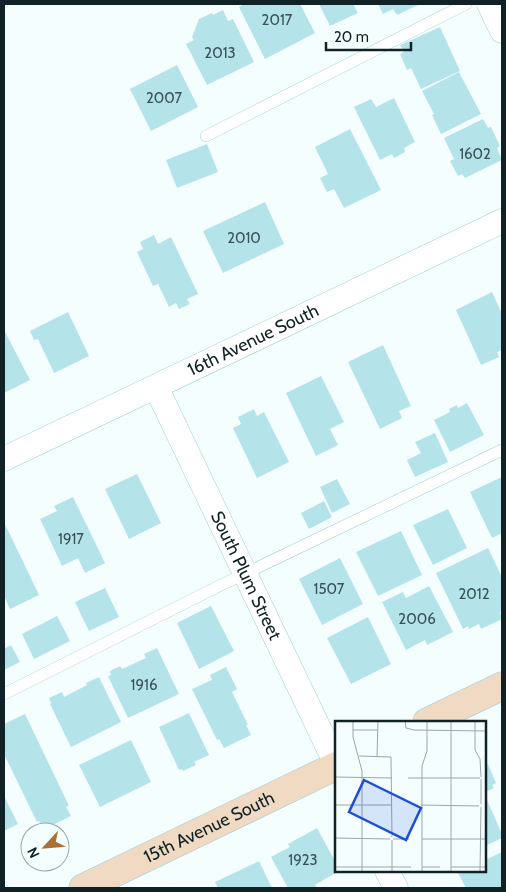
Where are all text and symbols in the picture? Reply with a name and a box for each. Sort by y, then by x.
house number: 2017 [262,11,293,29]
scale bar [326,20,411,52]
text: 20 m [334,28,369,46]
house number: 2013 [204,44,236,62]
house number: 2007 [146,89,183,107]
house number: 1602 [459,145,491,163]
house number: 2010 [227,229,261,247]
street label: 16th Avenue South [184,299,322,381]
street label: South Plum Street [206,508,286,643]
house number: 1917 [58,530,84,548]
house number: 1507 [314,580,345,598]
house number: 2012 [458,585,490,603]
house number: 2006 [398,610,436,628]
house number: 1916 [131,676,157,694]
inset map [335,721,486,872]
street label: 15th Avenue South [140,786,278,868]
north arrow [20,822,70,872]
text: N [23,844,44,861]
house number: 1923 [288,851,318,869]

